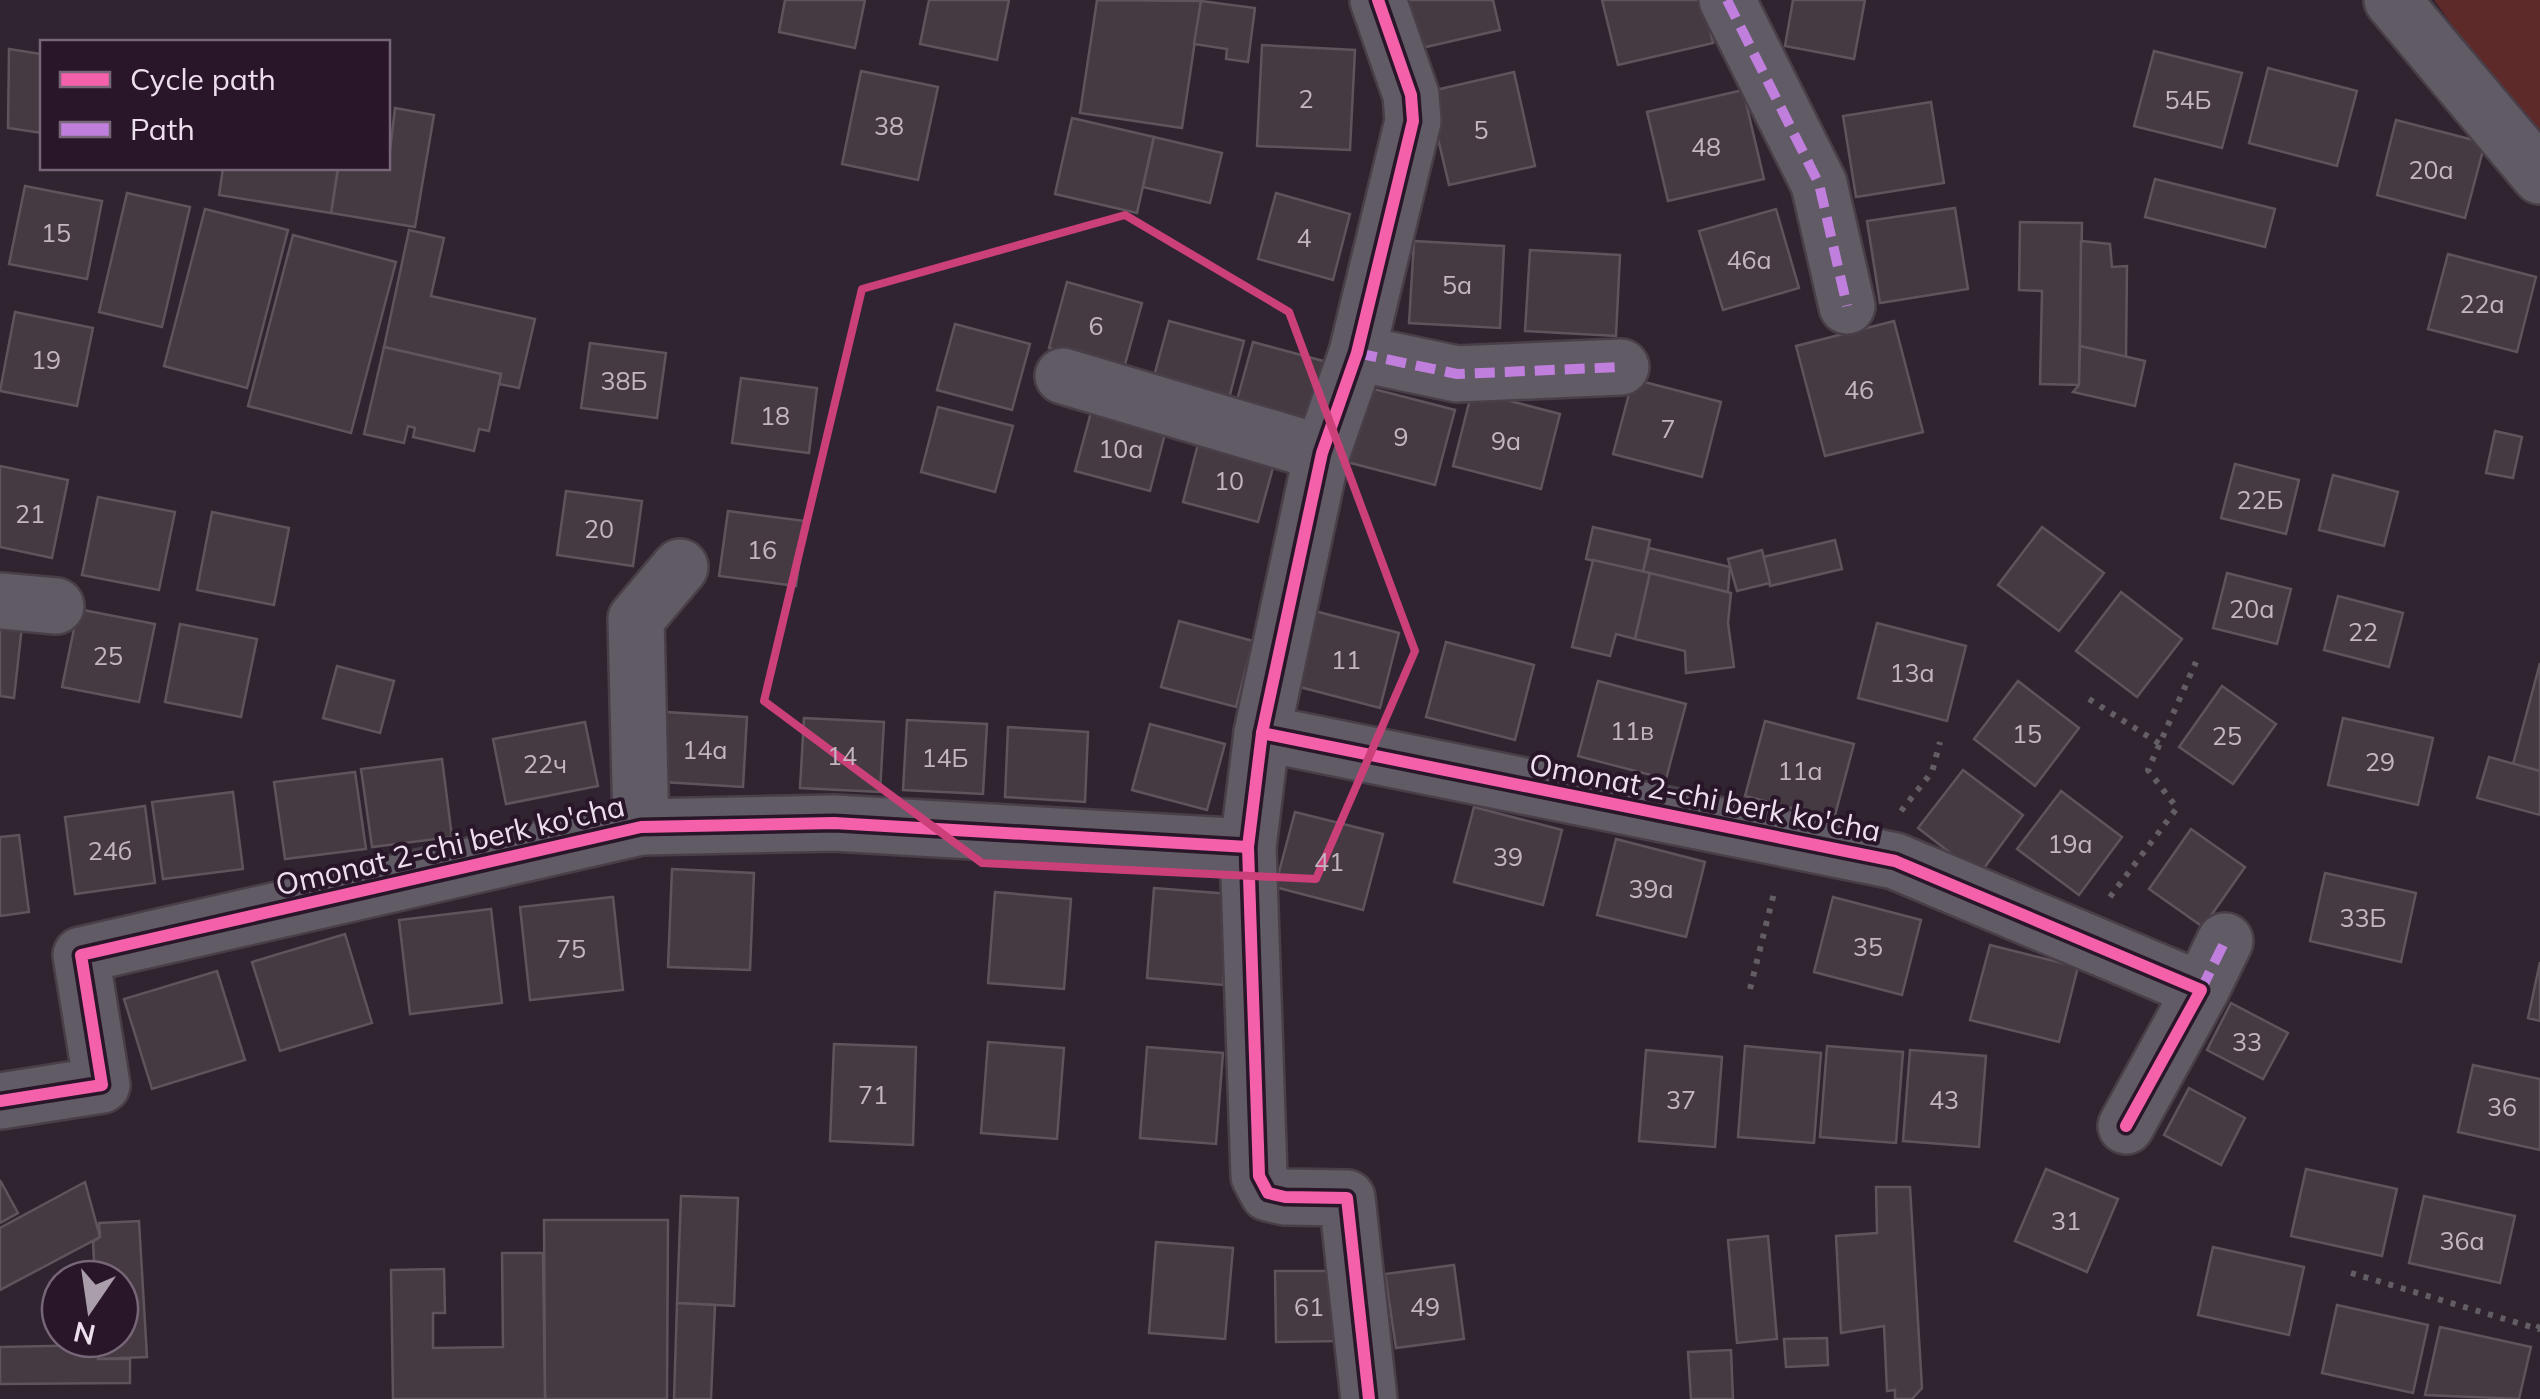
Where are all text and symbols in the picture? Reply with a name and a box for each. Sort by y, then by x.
legend [40,40,390,170]
text: Cycle path [130,60,276,98]
house number: 2 [1298,83,1314,114]
house number: 54Б [2165,84,2211,115]
text: Path [130,110,195,148]
house number: 38 [874,110,904,141]
house number: 5 [1473,114,1489,145]
house number: 48 [1691,131,1721,162]
house number: 20a [2408,154,2454,185]
house number: 15 [41,217,71,248]
house number: 4 [1296,222,1312,253]
house number: 46a [1726,244,1772,275]
house number: 5a [1442,269,1472,300]
house number: 22a [2459,288,2505,319]
house number: 6 [1088,310,1104,341]
house number: 19 [31,344,61,375]
house number: 38Б [601,365,647,396]
house number: 46 [1844,374,1874,405]
house number: 18 [760,400,790,431]
house number: 7 [1660,413,1676,444]
house number: 9 [1393,421,1409,452]
house number: 9a [1491,425,1521,456]
house number: 10а [1098,433,1144,464]
house number: 10 [1214,465,1244,496]
house number: 22Б [2237,484,2283,515]
house number: 21 [15,498,45,529]
house number: 20 [584,513,614,544]
house number: 16 [747,534,777,565]
house number: 20а [2229,593,2275,624]
house number: 22 [2348,616,2378,647]
house number: 25 [93,640,123,671]
house number: 11 [1331,644,1361,675]
house number: 13a [1889,657,1935,688]
house number: 11в [1610,715,1654,746]
house number: 15 [2012,718,2042,749]
house number: 25 [2212,720,2242,751]
house number: 14а [682,734,728,765]
house number: 14 [827,740,857,771]
house number: 14Б [922,742,968,773]
street label: Omonat 2-chi berk ko'cha [1526,744,1884,850]
house number: 29 [2365,746,2395,777]
house number: 22ч [523,748,567,779]
house number: 11a [1777,755,1823,786]
street label: Omonat 2-chi berk ko'cha [272,786,628,904]
house number: 19a [2047,828,2093,859]
house number: 24б [88,835,132,866]
house number: 39 [1493,841,1523,872]
house number: 41 [1314,846,1344,877]
house number: 39a [1628,873,1674,904]
house number: 33Б [2340,902,2386,933]
house number: 35 [1853,931,1883,962]
house number: 75 [556,933,586,964]
house number: 33 [2232,1026,2262,1057]
house number: 71 [858,1079,888,1110]
house number: 37 [1666,1084,1696,1115]
house number: 43 [1929,1084,1959,1115]
house number: 36 [2487,1091,2517,1122]
house number: 31 [2051,1205,2081,1236]
house number: 36a [2439,1225,2485,1256]
north arrow [40,1259,140,1359]
house number: 61 [1294,1291,1324,1322]
house number: 49 [1410,1291,1440,1322]
text: N [70,1314,98,1353]

